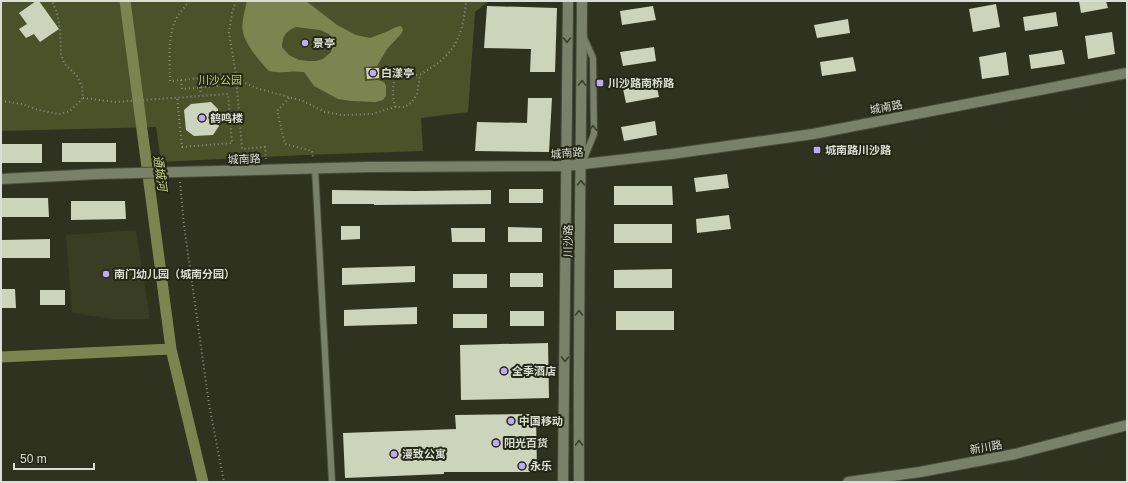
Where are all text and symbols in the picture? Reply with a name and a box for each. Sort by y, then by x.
place label: 景亭 [313,37,335,49]
one-way arrow [563,37,571,43]
marker: 景亭 [300,38,310,48]
place label: 白漾亭 [381,67,414,79]
marker: 白漾亭 [368,68,378,78]
park label: 川沙公园 [198,74,242,86]
place label: 川沙路南桥路 [608,77,675,89]
marker: 川沙路南桥路 [595,78,605,88]
one-way arrow [578,80,586,86]
street label: 城南路 [869,98,903,116]
place label: 鹤鸣楼 [210,112,243,124]
marker: 鹤鸣楼 [197,113,207,123]
one-way arrow [589,125,597,131]
place label: 城南路川沙路 [825,144,892,156]
marker: 城南路川沙路 [812,145,822,155]
street label: 城南路 [550,146,584,160]
street label: 城南路 [227,152,261,166]
water label: 通城河 [151,154,170,194]
one-way arrow [577,180,585,186]
street label: 川沙路 [562,224,574,258]
place label: 南门幼儿园（城南分园） [114,268,235,280]
marker: 南门幼儿园（城南分园） [101,269,111,279]
one-way arrow [575,310,583,316]
one-way arrow [560,356,569,362]
place label: 全季酒店 [512,365,556,377]
marker: 全季酒店 [499,366,509,376]
place label: 中国移动 [519,415,563,427]
marker: 中国移动 [506,416,516,426]
place label: 阳光百货 [504,437,548,449]
marker: 阳光百货 [491,438,501,448]
street label: 新川路 [969,438,1003,456]
one-way arrow [575,440,583,446]
scale bar [14,445,94,471]
place label: 漫致公寓 [402,448,446,460]
marker: 漫致公寓 [389,449,399,459]
text: 50 m [20,452,47,466]
place label: 永乐 [530,460,552,472]
marker: 永乐 [517,461,527,471]

